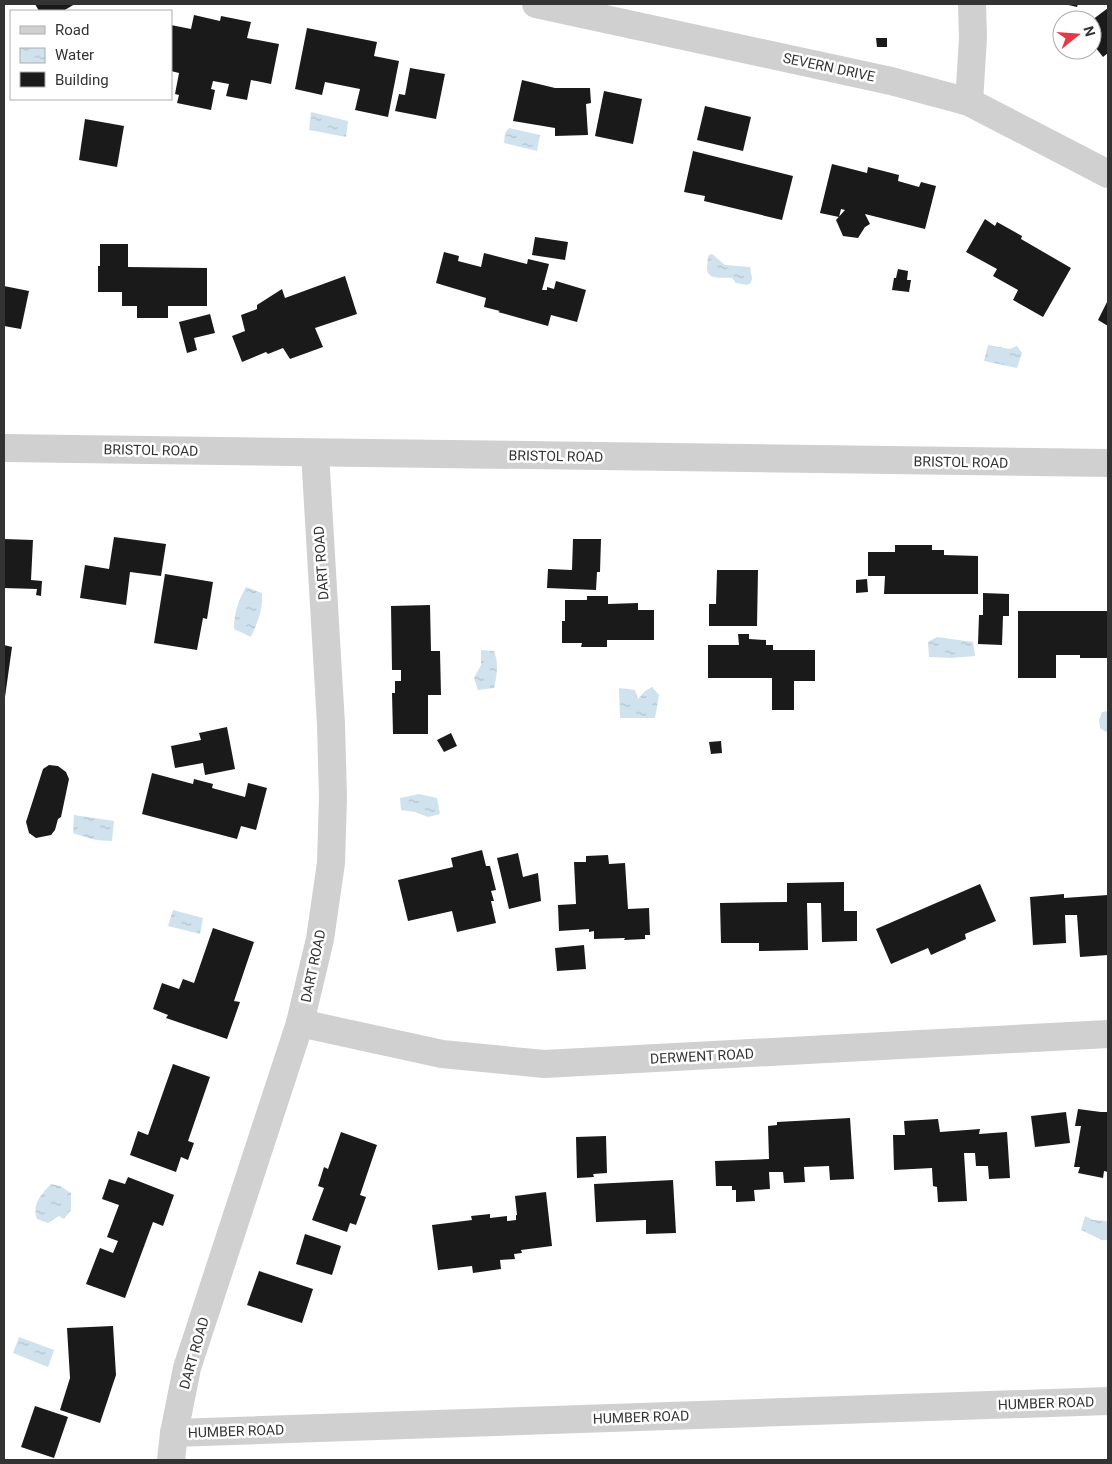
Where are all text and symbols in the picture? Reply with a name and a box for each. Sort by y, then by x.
legend [10,10,172,100]
north arrow [1052,10,1102,60]
text: Road [55,21,89,39]
text: N [1080,24,1099,38]
text: Water [55,46,94,64]
street label: SEVERN DRIVE [781,49,877,85]
text: Building [55,71,109,89]
street label: BRISTOL ROAD [104,441,198,459]
street label: BRISTOL ROAD [509,447,603,465]
street label: BRISTOL ROAD [914,453,1008,471]
street label: DART ROAD [310,525,332,601]
street label: DART ROAD [297,928,329,1004]
street label: DERWENT ROAD [650,1045,754,1067]
street label: DART ROAD [176,1315,212,1391]
street label: HUMBER ROAD [997,1393,1095,1413]
street label: HUMBER ROAD [592,1407,690,1427]
street label: HUMBER ROAD [187,1421,285,1441]

